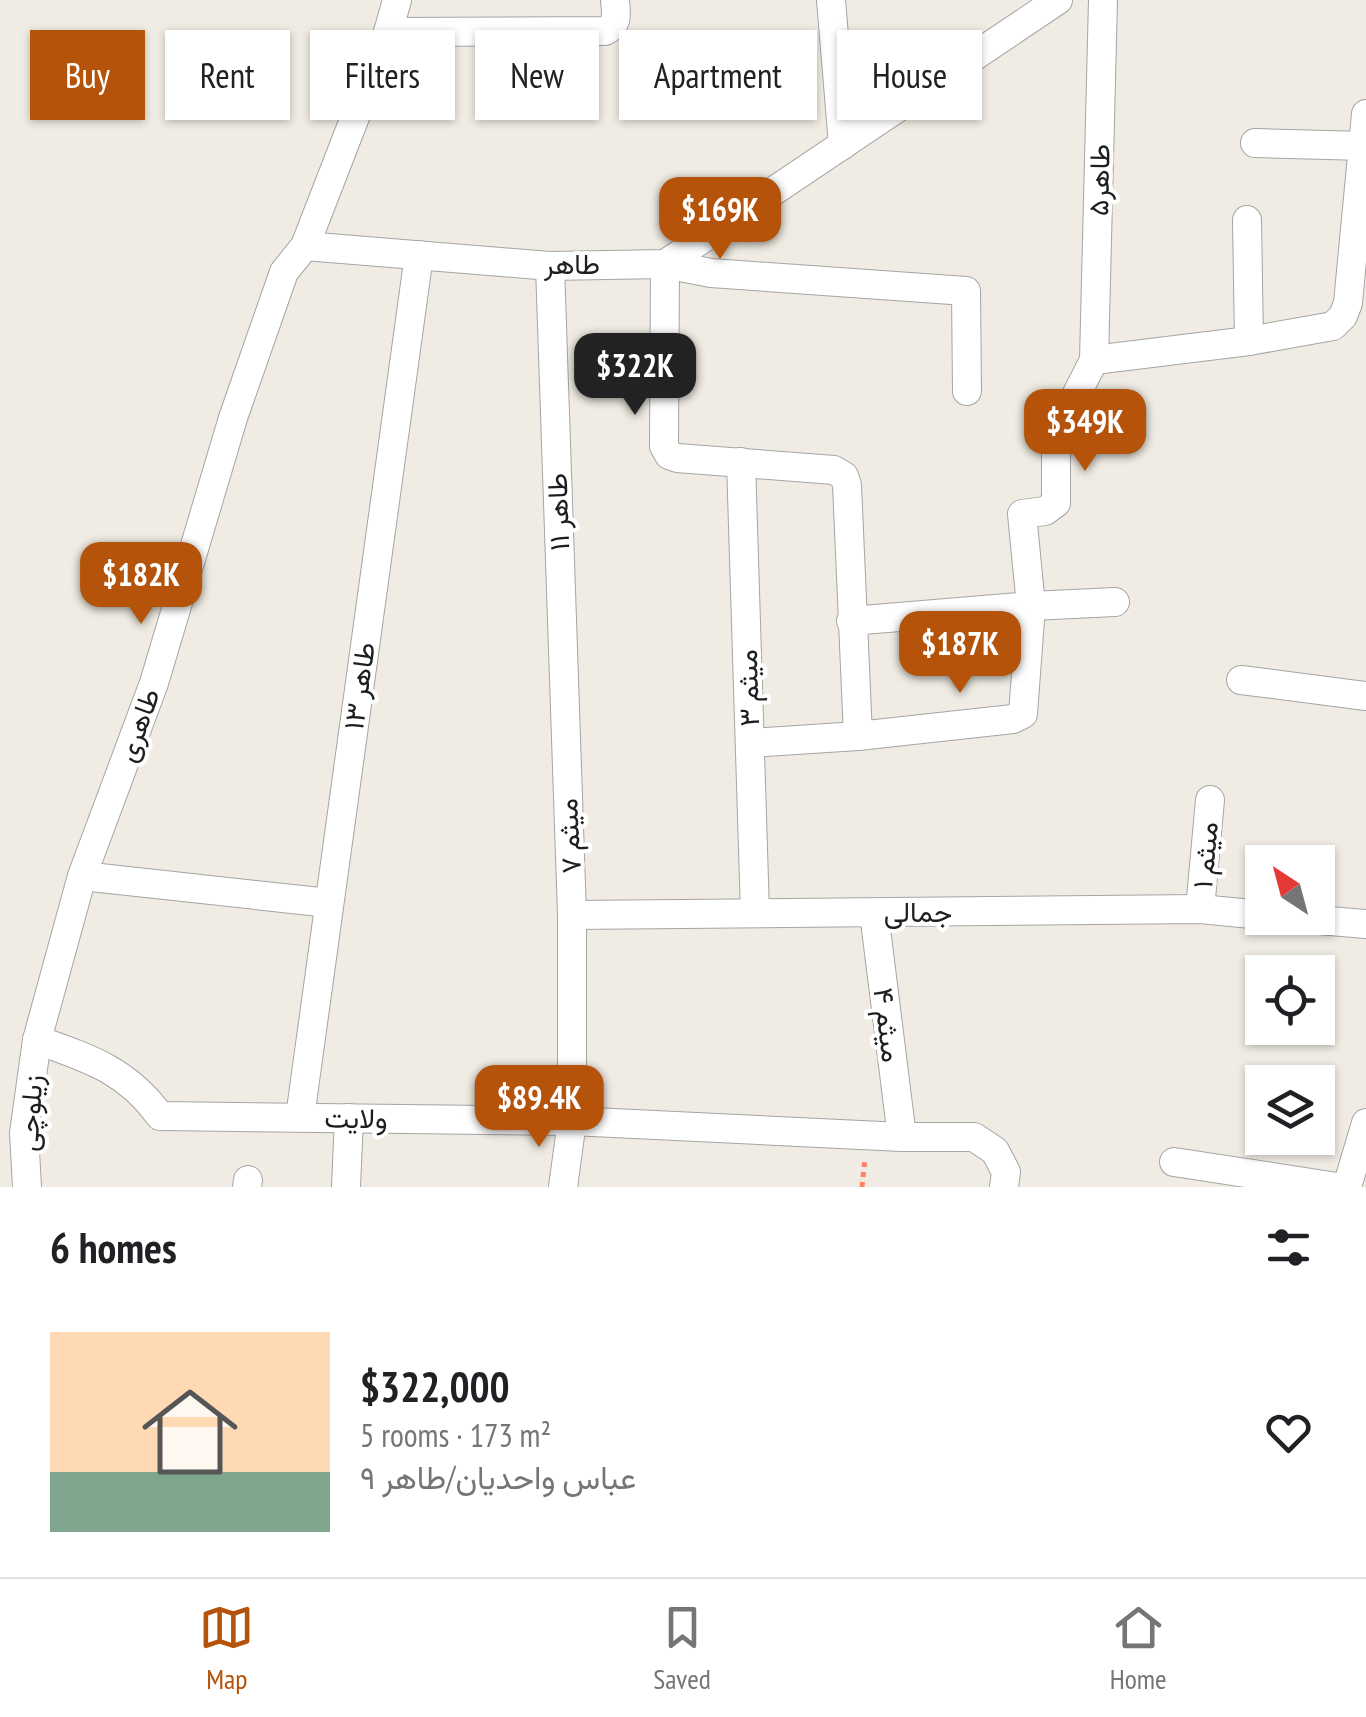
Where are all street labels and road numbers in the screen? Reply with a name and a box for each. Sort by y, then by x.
street label: طاهر۵ [1079,143,1118,216]
street label: طاهر [543,245,600,282]
street label: طاهر ۱۱ [538,472,577,552]
street label: طاهر ۱۳ [334,640,383,732]
street label: میثم ۳ [728,649,768,727]
street label: طاهری [107,683,168,767]
street label: میثم ۷ [548,797,590,875]
street label: میثم ۱ [1183,820,1227,890]
street label: جمالی [884,893,952,930]
street label: میثم ۴ [865,986,911,1064]
street label: زیلوچی [8,1073,52,1153]
street label: ولایت [324,1098,388,1137]

